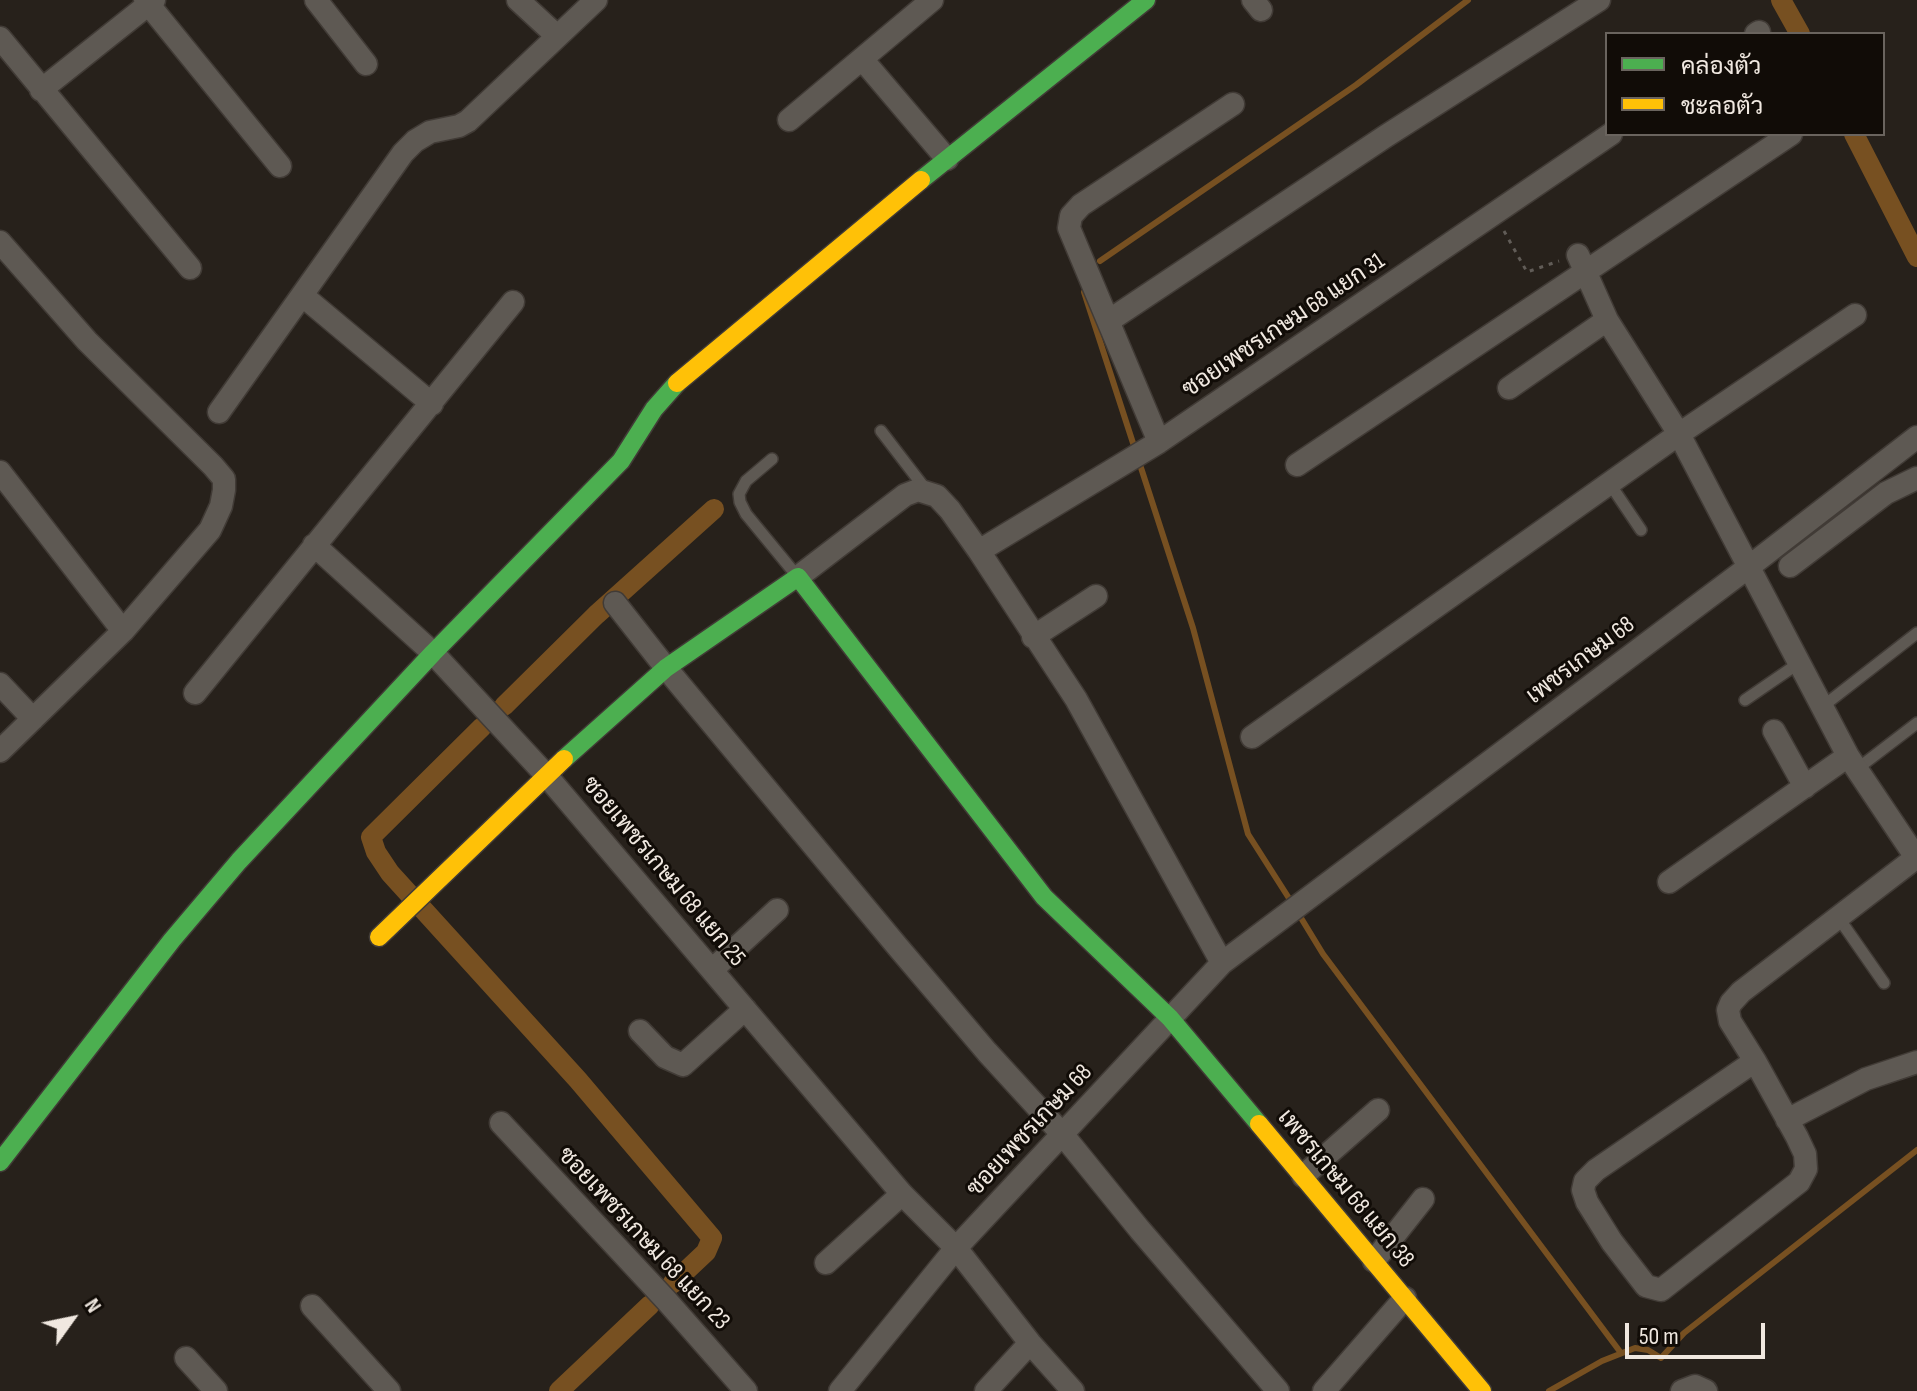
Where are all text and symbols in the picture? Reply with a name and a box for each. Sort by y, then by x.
legend [1605,32,1885,136]
text: คล่องตัว [1681,52,1761,81]
text: ชะลอตัว [1681,92,1763,121]
street label: ซอยเพชรเกษม 68 แยก 31 [1177,247,1391,405]
street label: เพชรเกษม 68 [1521,611,1641,711]
street label: ซอยเพชรเกษม 68 แยก 25 [575,771,751,973]
street label: ซอยเพชรเกษม 68 [961,1059,1099,1203]
street label: เพชรเกษม 68 แยก 38 [1270,1104,1420,1274]
street label: ซอยเพชรเกษม 68 แยก 23 [551,1142,735,1336]
north arrow [32,1279,112,1359]
text: N [78,1293,107,1318]
scale bar [1629,1307,1769,1357]
text: 50 m [1639,1322,1679,1351]

